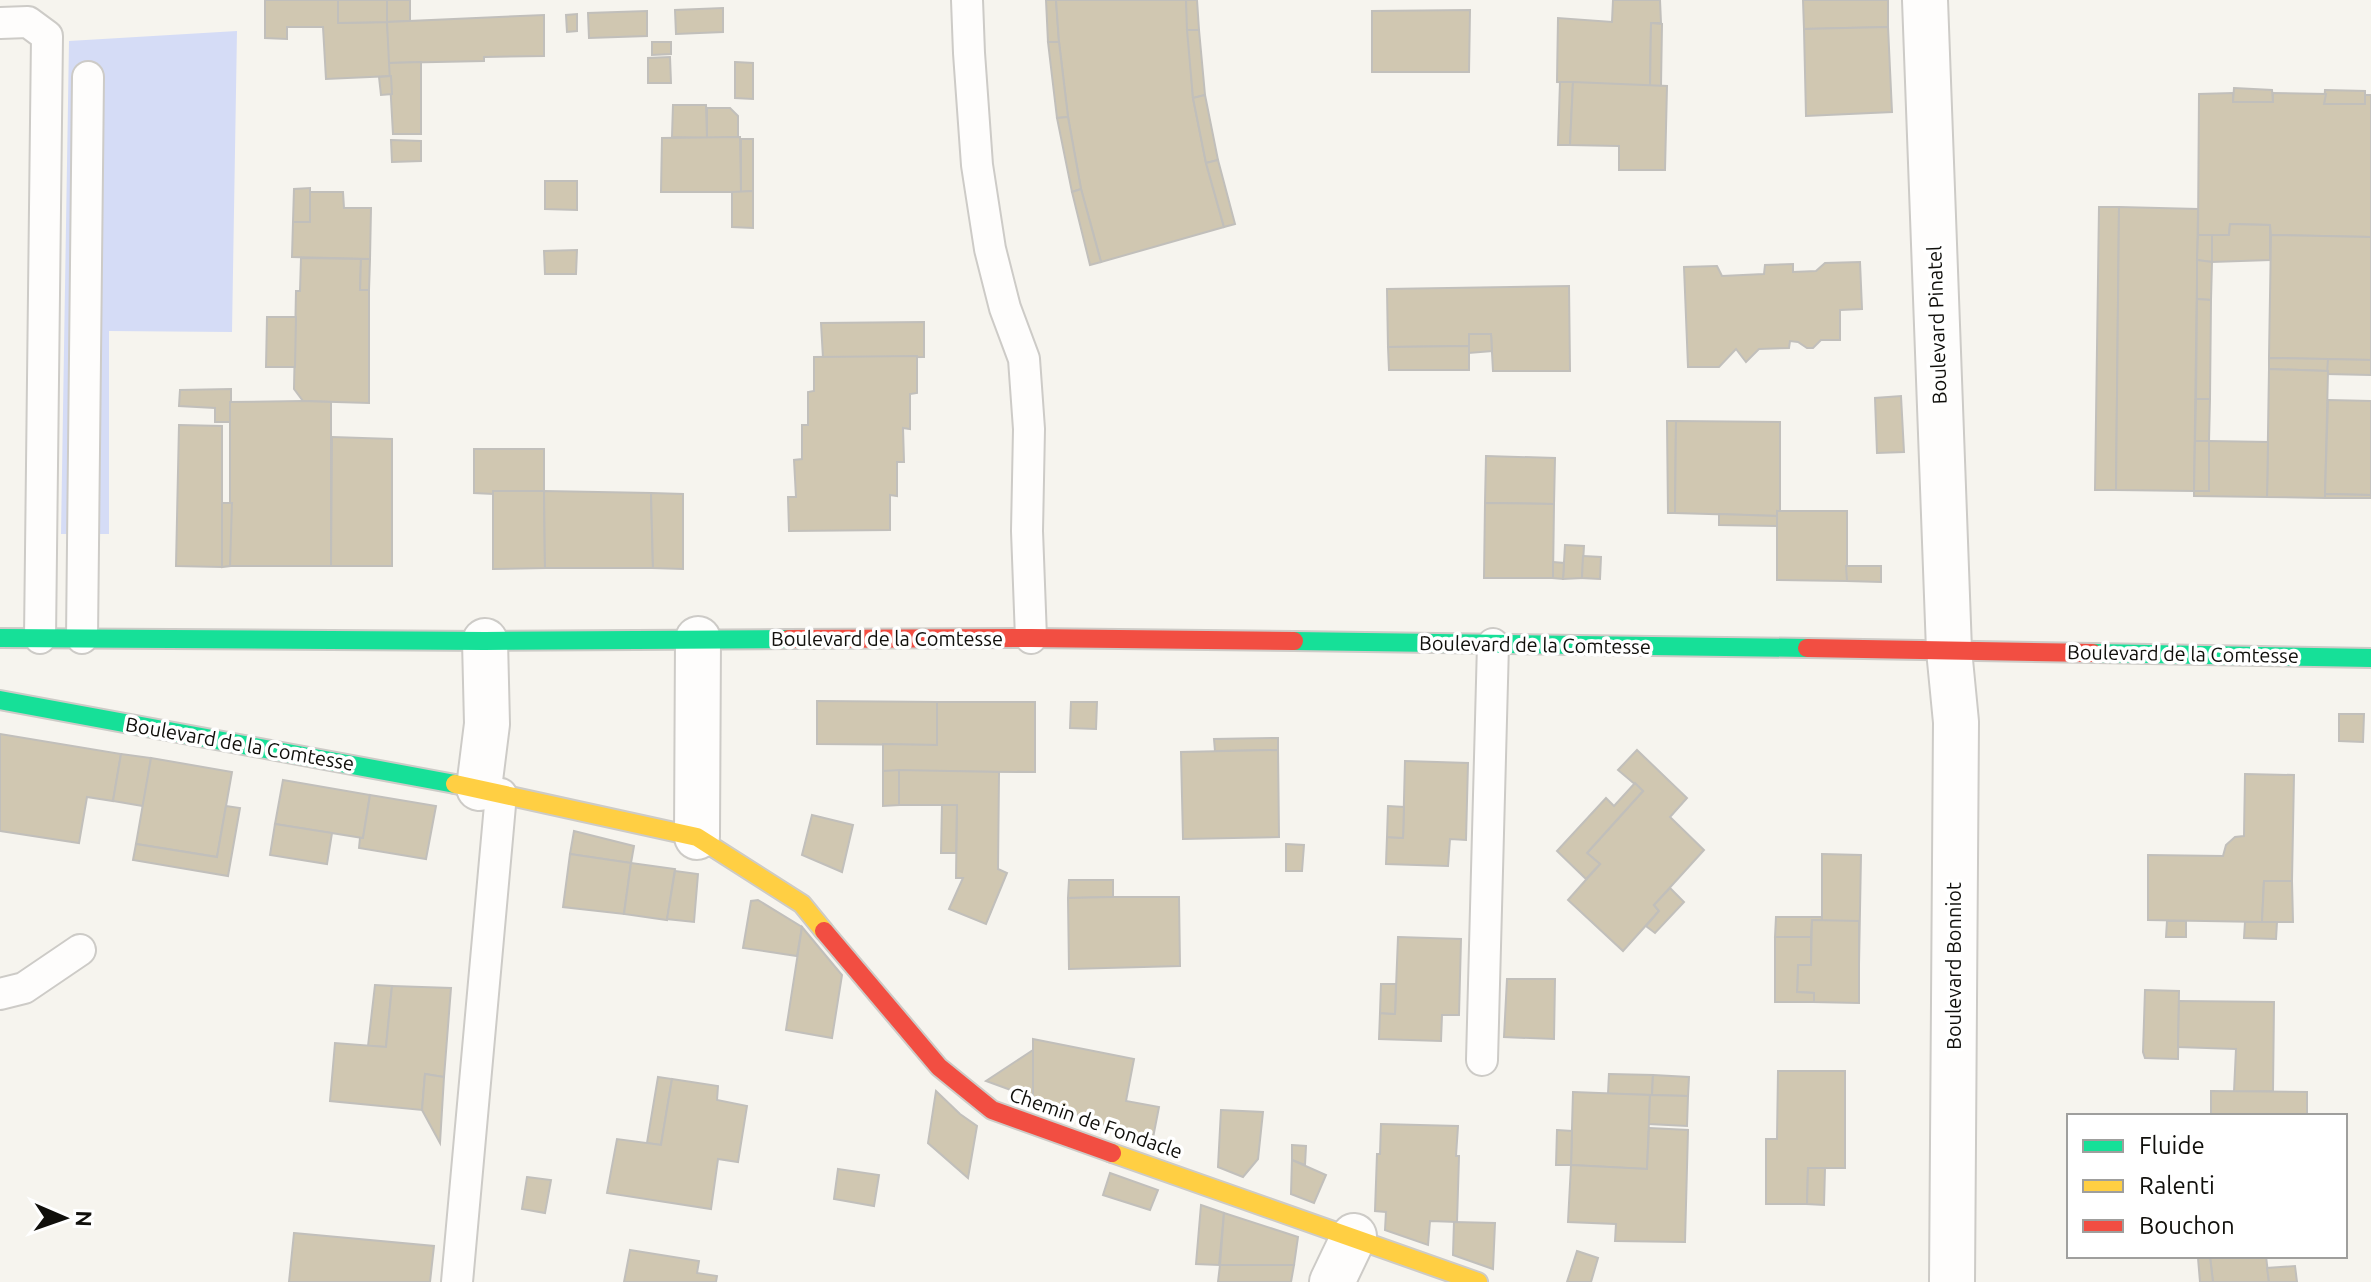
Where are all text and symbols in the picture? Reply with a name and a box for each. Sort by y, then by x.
street label: Boulevard Pinatel [1922,245,1951,405]
street label: Boulevard de la Comtesse [771,627,1003,650]
street label: Boulevard de la Comtesse [1419,631,1651,658]
street label: Boulevard de la Comtesse [2067,640,2299,667]
street label: Boulevard de la Comtesse [124,712,356,775]
street label: Boulevard Bonniot [1942,882,1965,1050]
street label: Chemin de Fondacle [1007,1082,1186,1163]
legend [2067,1114,2347,1258]
text: Fluide [2139,1132,2205,1159]
text: Ralenti [2139,1172,2215,1199]
north arrow [24,1178,104,1258]
text: N [72,1210,97,1227]
text: Bouchon [2139,1212,2235,1239]

